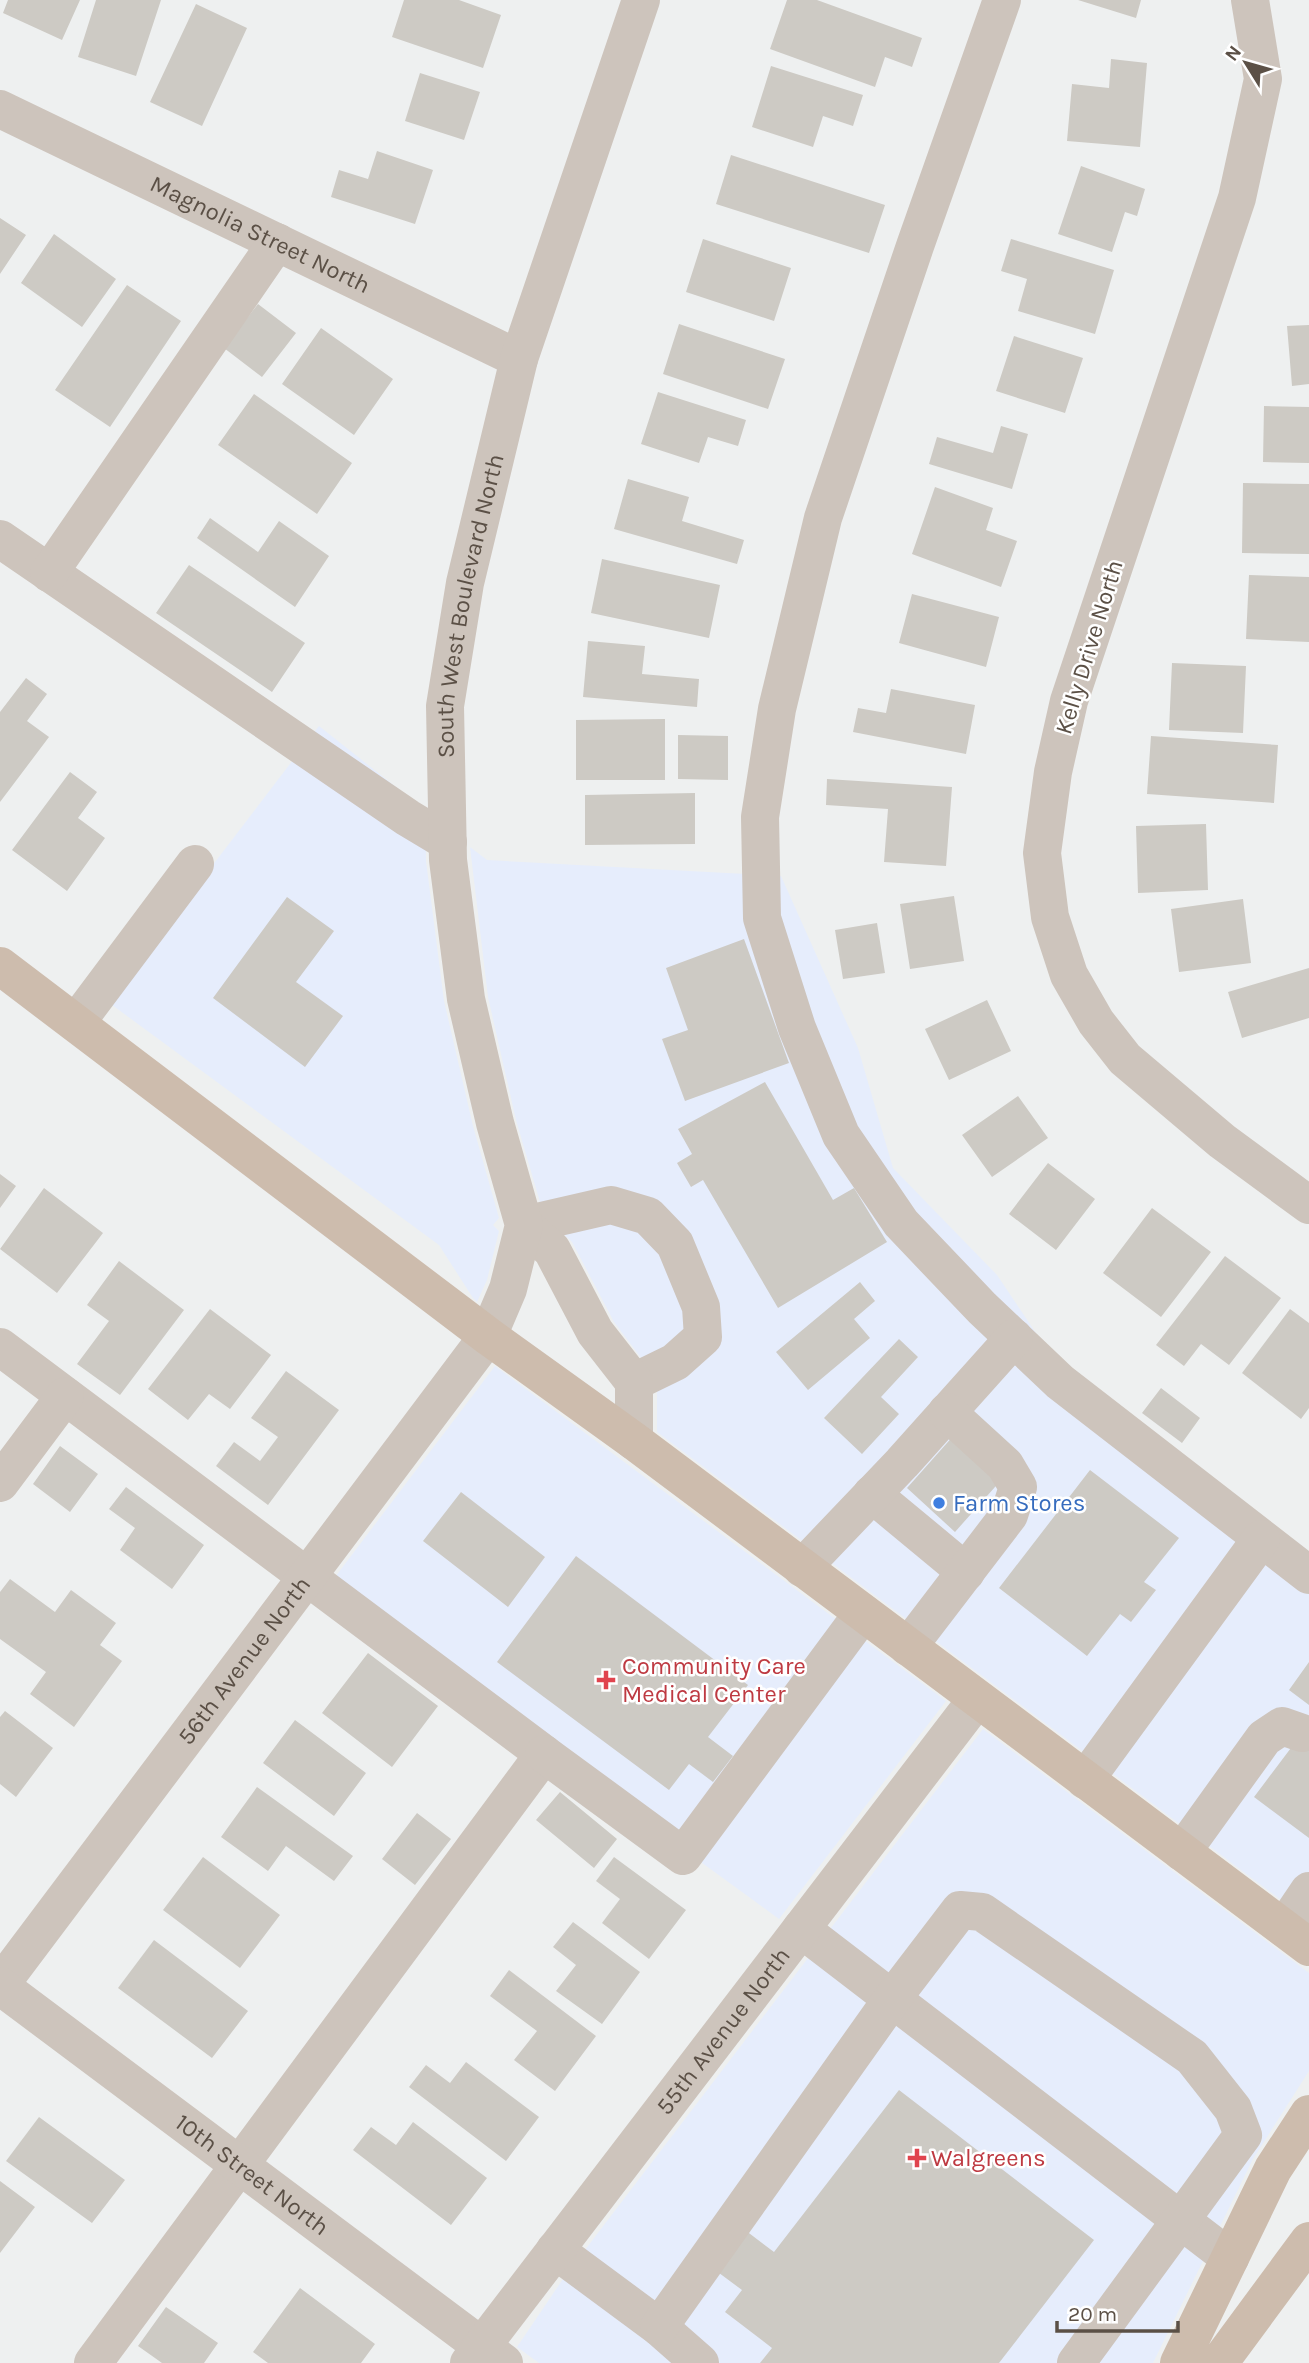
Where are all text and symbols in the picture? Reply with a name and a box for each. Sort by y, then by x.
north arrow [1211,28,1281,98]
text: N [1220,41,1246,65]
street label: Magnolia Street North [146,170,375,299]
street label: South West Boulevard North [431,451,510,758]
street label: Kelly Drive North [1049,557,1129,737]
place label: Farm Stores [953,1489,1085,1517]
marker: Farm Stores [931,1495,947,1511]
street label: 56th Avenue North [172,1571,316,1750]
place label: Community Care Medical Center [622,1652,806,1708]
marker: Community Care Medical Center [596,1670,616,1690]
street label: 55th Avenue North [650,1942,796,2120]
street label: 10th Street North [170,2108,335,2241]
place label: Walgreens [931,2144,1046,2172]
marker: Walgreens [909,2150,925,2166]
scale bar [1057,2290,1178,2334]
text: 20 m [1068,2302,1117,2326]

